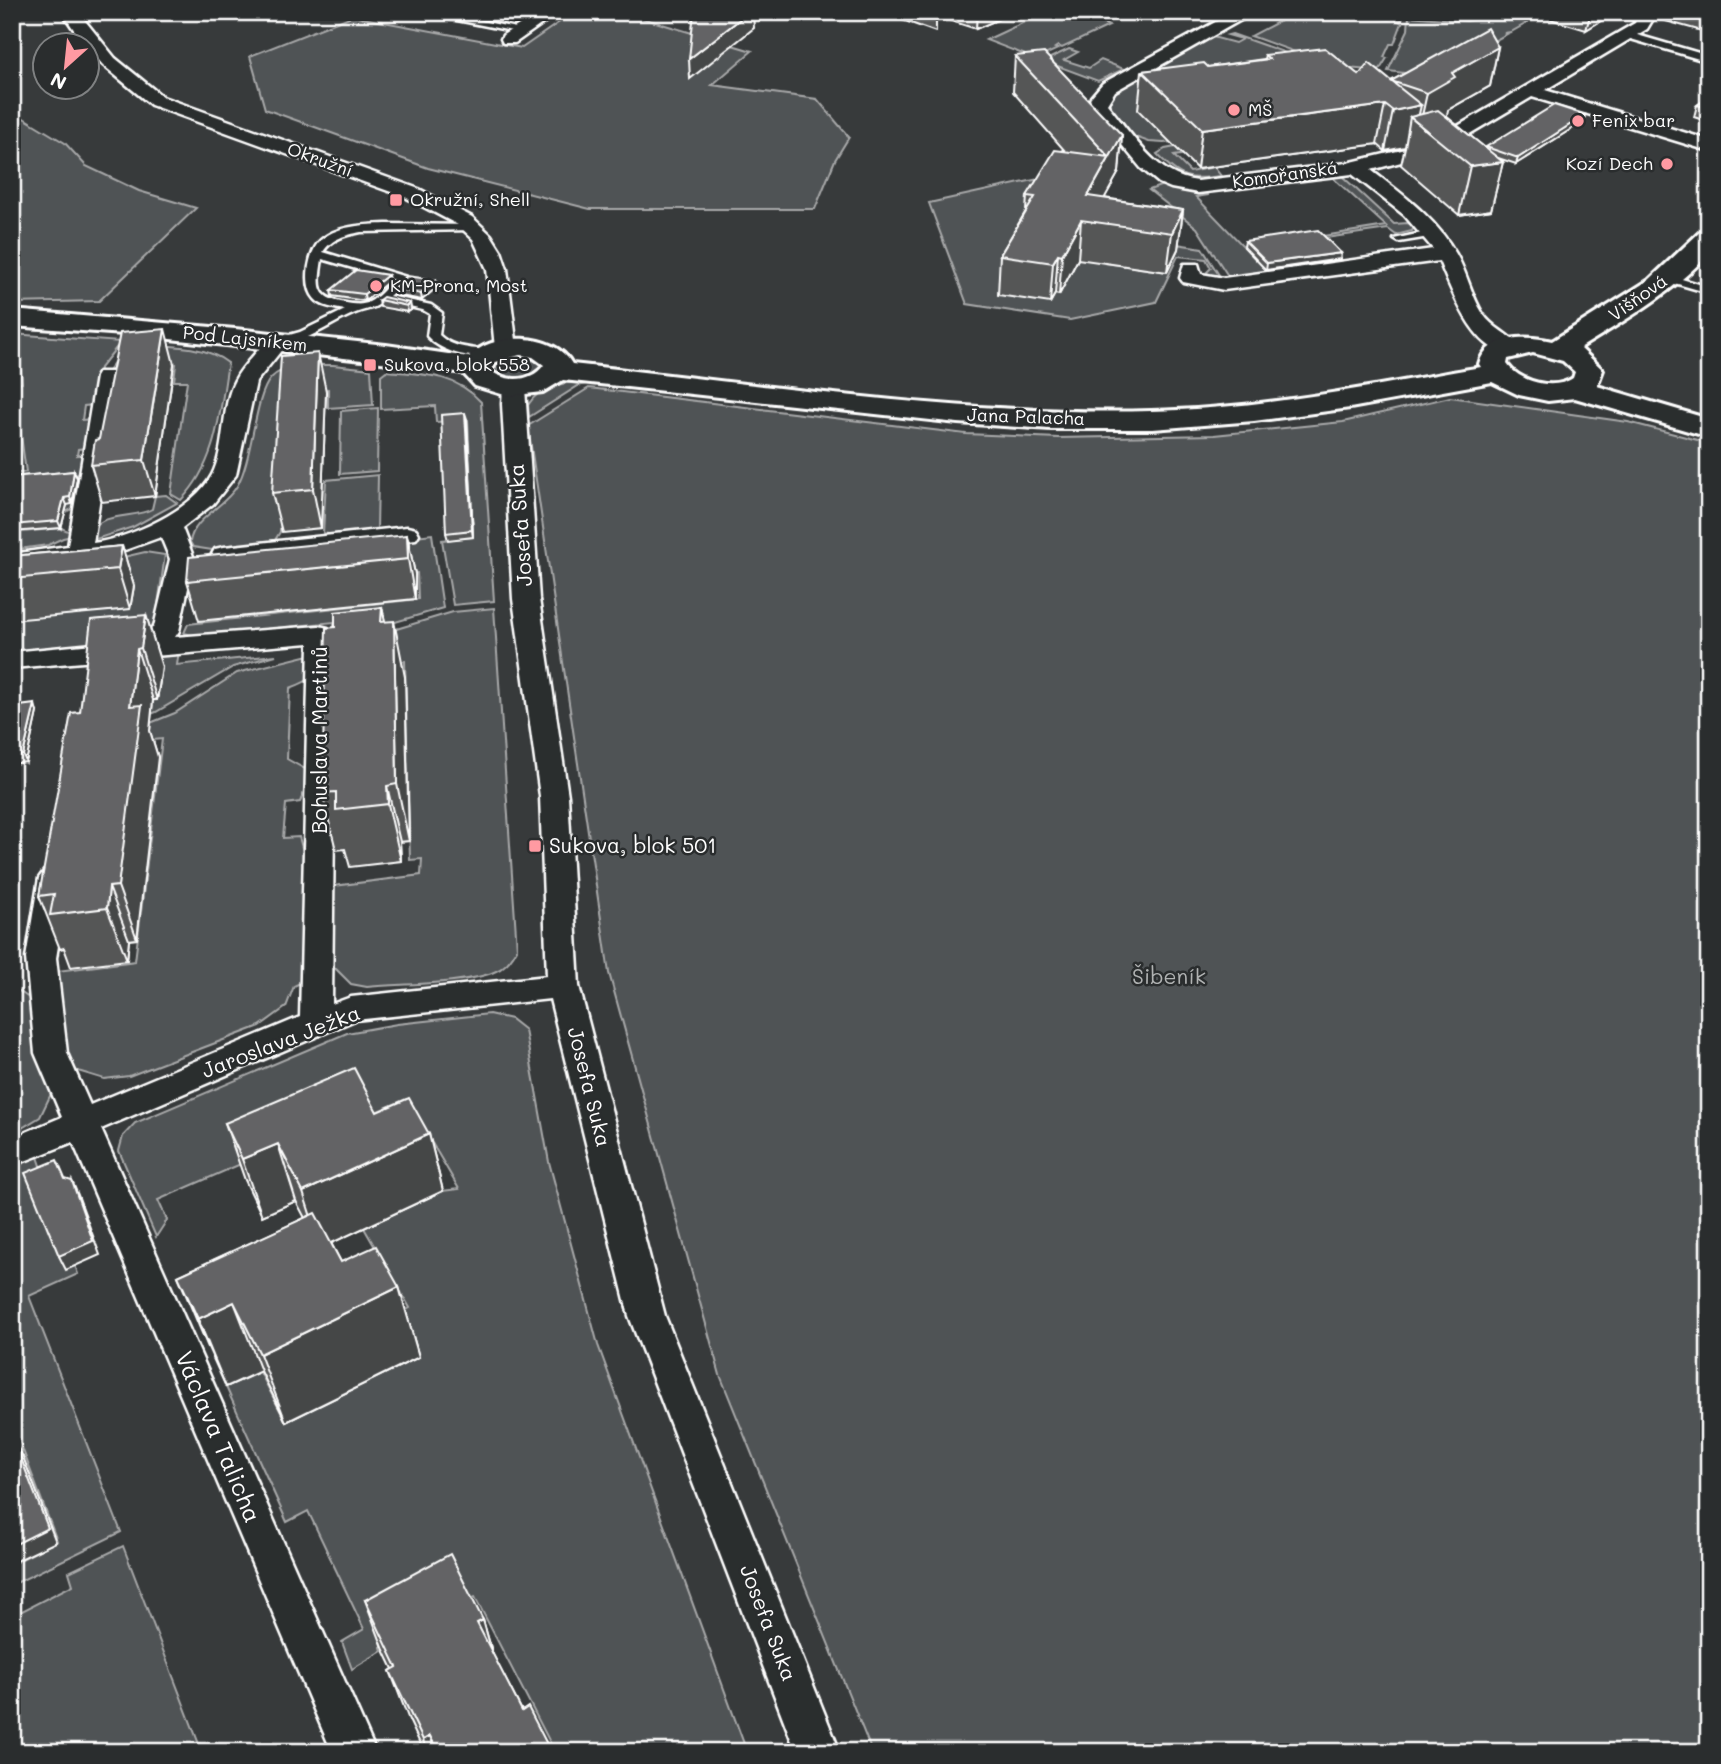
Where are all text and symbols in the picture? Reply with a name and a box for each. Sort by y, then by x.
north arrow [32,32,102,102]
text: N [46,67,70,96]
place label: MŠ [1248,97,1272,121]
marker: MŠ [1226,102,1242,118]
place label: Fenix bar [1592,108,1675,132]
marker: Fenix bar [1570,113,1586,129]
street label: Okružní [284,136,357,182]
place label: Kozí Dech [1566,151,1653,175]
street label: Komořanská [1231,155,1339,193]
marker: Kozí Dech [1659,156,1675,172]
place label: Okružní, Shell [410,187,530,211]
marker: Okružní, Shell [388,192,404,208]
street label: Višňová [1603,268,1672,326]
place label: KM-Prona, Most [390,273,528,297]
marker: KM-Prona, Most [368,278,384,294]
street label: Pod Lajsníkem [182,320,309,356]
place label: Sukova, blok 558 [384,352,530,376]
marker: Sukova, blok 558 [362,357,378,373]
street label: Jana Palacha [967,402,1085,430]
street label: Josefa Suka [502,463,537,587]
street label: Bohuslava Martinů [305,646,332,834]
place label: Sukova, blok 501 [549,831,717,858]
marker: Sukova, blok 501 [527,838,543,854]
park label: Šibeník [1132,962,1206,989]
street label: Jaroslava Ježka [197,998,364,1083]
street label: Josefa Suka [563,1024,618,1149]
street label: Václava Talicha [169,1346,269,1527]
street label: Josefa Suka [735,1560,804,1685]

